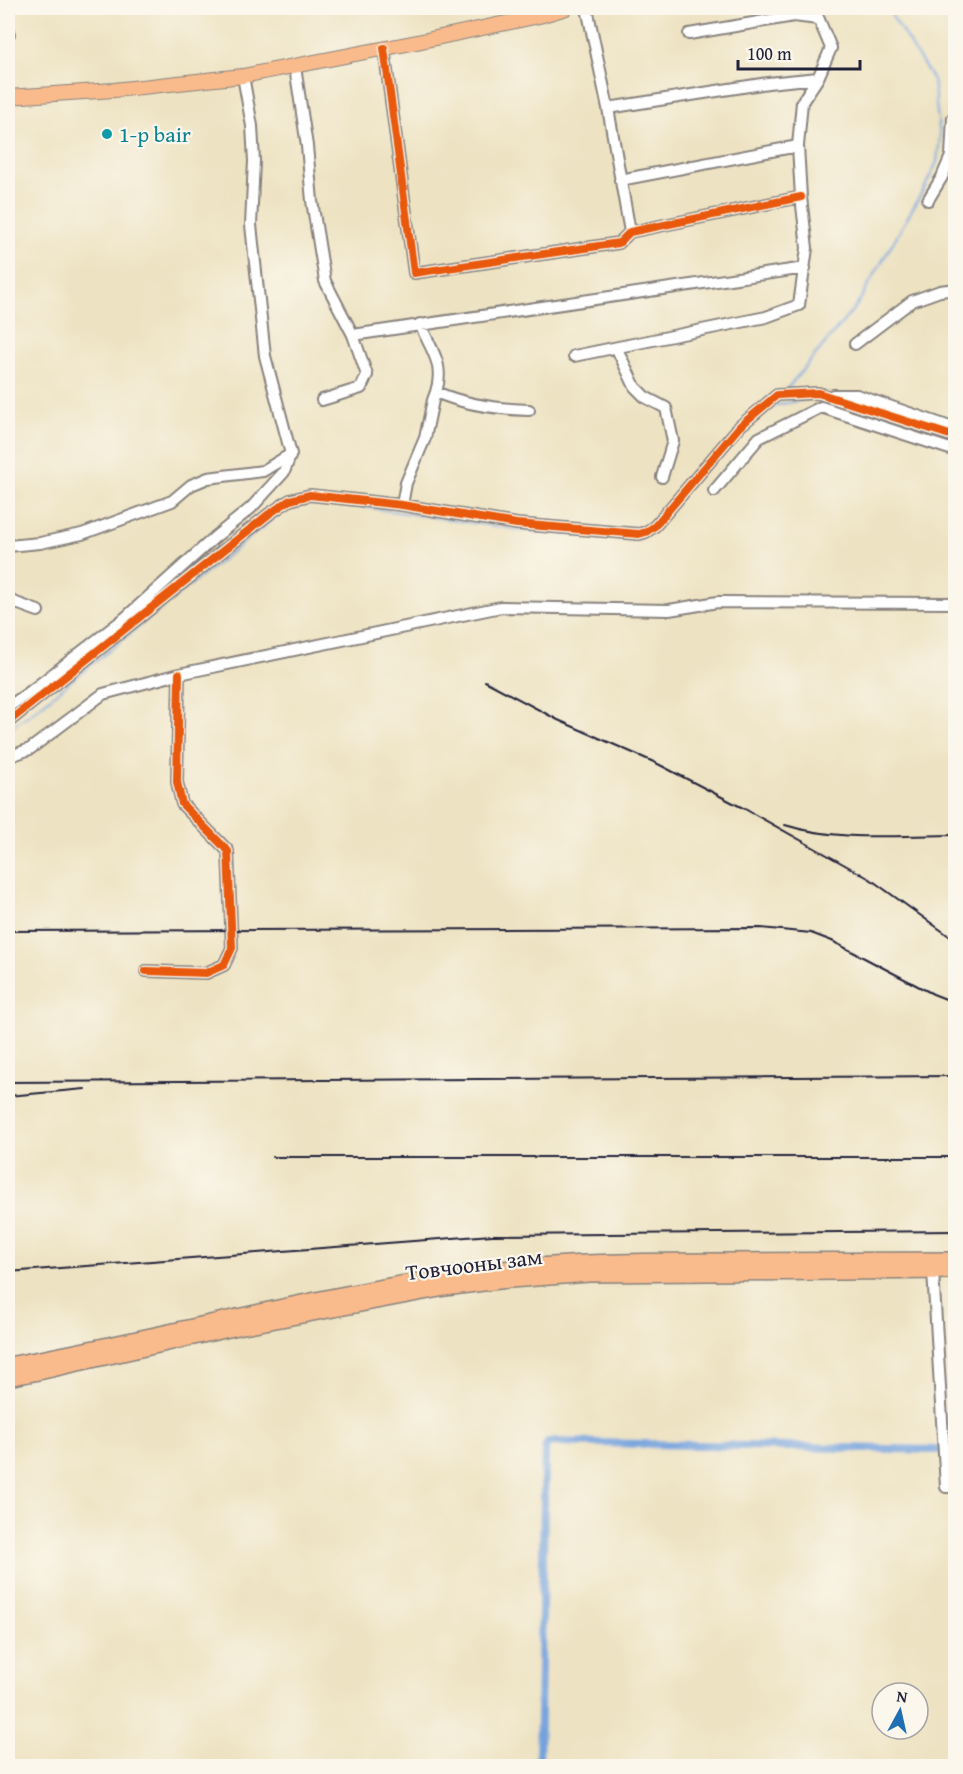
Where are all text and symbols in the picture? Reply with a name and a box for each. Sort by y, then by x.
scale bar [738,33,860,71]
text: 100 m [747,40,792,67]
place label: 1-p bair [119,118,191,150]
marker: 1-p bair [100,127,114,141]
street label: Товчооны зам [404,1240,544,1288]
north arrow [870,1681,930,1741]
text: N [895,1684,909,1709]

